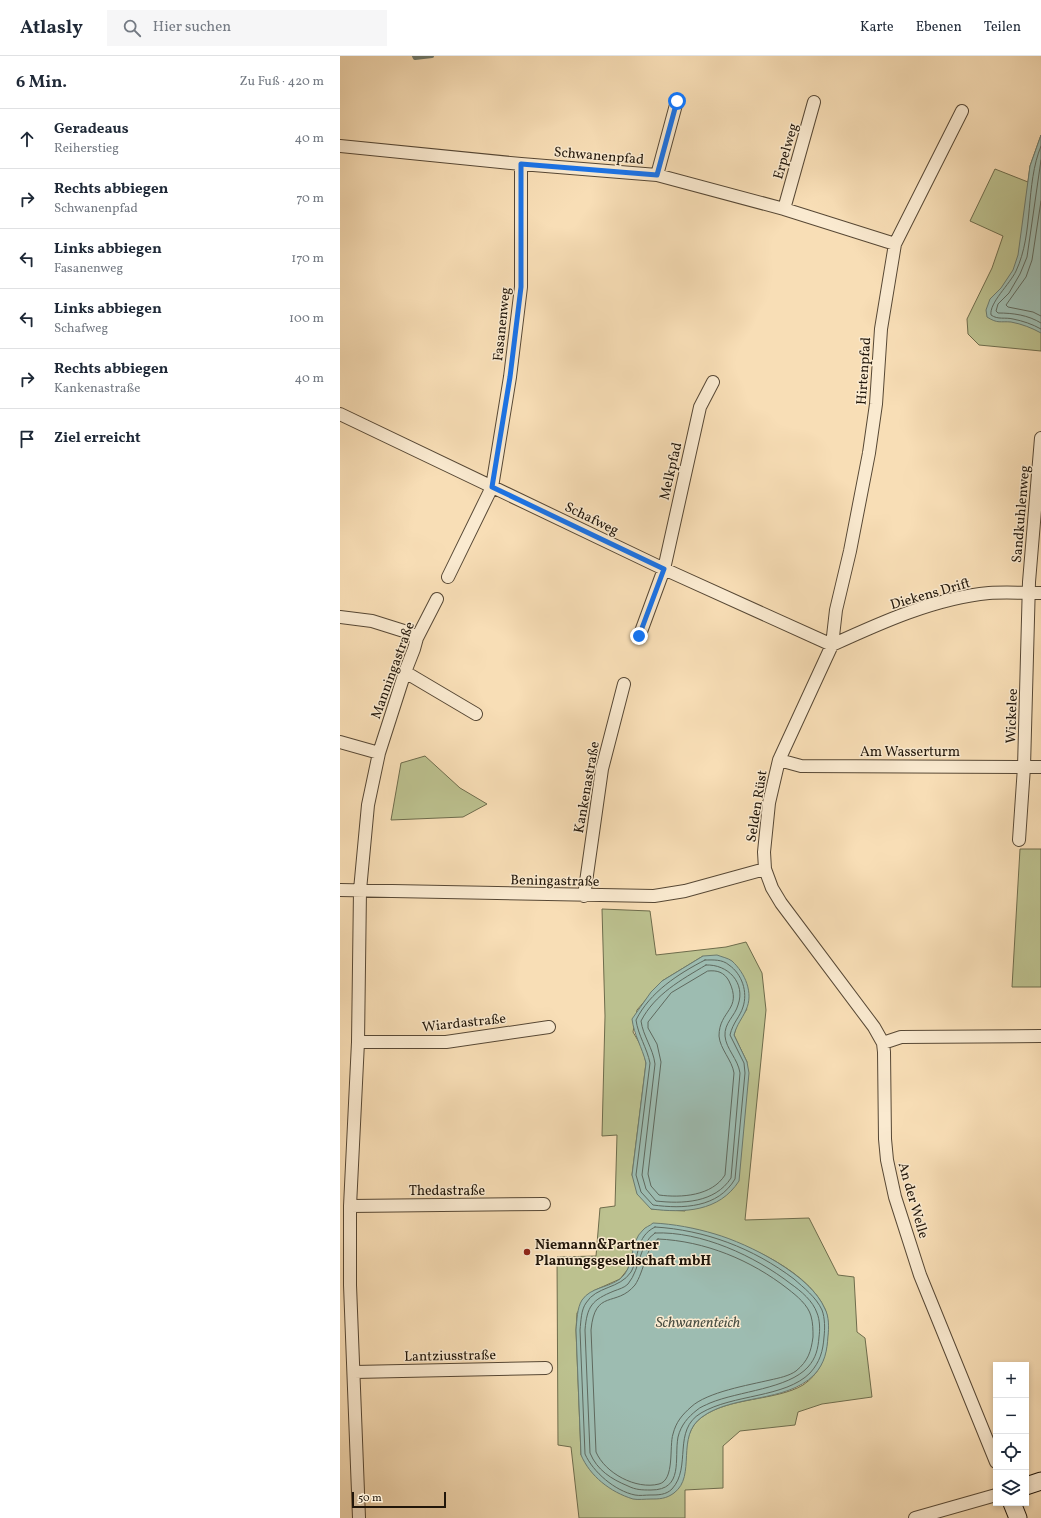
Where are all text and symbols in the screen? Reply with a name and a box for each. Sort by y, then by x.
search box [107,10,387,46]
text: Atlasly [20,15,83,41]
icon: search [121,17,143,39]
text: Hier suchen [153,17,231,38]
text: Karte [860,18,894,37]
text: Ebenen [916,18,962,37]
text: Teilen [984,18,1021,37]
text: 6 Min. [16,71,67,94]
text: Zu Fuß · 420 m [240,73,324,91]
route start [668,92,686,110]
text: Geradeaus [54,119,129,140]
street label: Erpelweg [769,121,804,182]
icon: ahead [16,128,38,150]
text: 40 m [295,130,324,148]
text: Reiherstieg [54,140,119,158]
street label: Schwanenpfad [553,143,645,170]
text: Rechts abbiegen [54,179,169,200]
icon: right [16,188,38,210]
text: 70 m [296,190,324,208]
text: Schwanenpfad [54,200,138,218]
text: Links abbiegen [54,239,162,260]
icon: left [16,248,38,270]
text: 170 m [291,250,324,268]
text: Fasanenweg [54,260,123,278]
street label: Fasanenweg [489,286,516,362]
text: Links abbiegen [54,299,162,320]
icon: left [16,308,38,330]
text: 100 m [289,310,324,328]
text: Schafweg [54,320,108,338]
street label: Hirtenpfad [853,336,876,406]
text: Rechts abbiegen [54,359,169,380]
icon: right [16,368,38,390]
text: 40 m [295,370,324,388]
text: Kankenastraße [54,380,140,398]
icon: arrive [16,428,38,450]
text: Ziel erreicht [54,428,141,449]
street label: Melkpfad [656,440,687,502]
street label: Sandkuhlenweg [1008,465,1035,564]
street label: Schafweg [561,498,622,541]
street label: Diekens Drift [888,574,973,615]
street label: Manningastraße [367,619,420,722]
route end [630,627,648,645]
street label: Wickelee [1002,688,1023,744]
street label: Kankenastraße [570,739,605,835]
street label: Am Wasserturm [860,743,960,762]
street label: Selden Rüst [742,769,773,844]
street label: Beningastraße [510,871,600,892]
street label: Wiardastraße [421,1010,507,1037]
street label: An der Welle [893,1160,933,1241]
street label: Thedastraße [409,1182,486,1201]
place label: Niemann&Partner Planungsgesellschaft mbH [535,1236,711,1271]
marker: Niemann&Partner Planungsgesellschaft mbH [522,1247,532,1257]
water label: Schwanenteich [656,1313,740,1334]
street label: Lantziusstraße [404,1346,497,1367]
map controls [993,1362,1029,1506]
button: + [993,1362,1029,1398]
button: − [993,1398,1029,1434]
button: locate [993,1434,1029,1470]
button: layers [993,1470,1029,1506]
scale bar [352,1490,446,1509]
text: 50 m [358,1491,382,1506]

